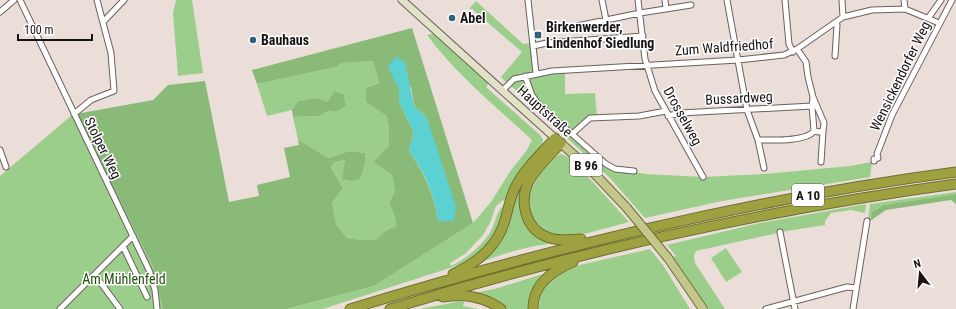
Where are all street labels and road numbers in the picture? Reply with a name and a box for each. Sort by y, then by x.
street label: Wensickendorfer Weg [867,19,933,133]
street label: Zum Waldfriedhof [674,36,774,58]
street label: Hauptstraße [514,82,576,140]
street label: Drosselweg [660,84,706,148]
street label: Bussardweg [705,88,773,108]
street label: Stolper Weg [81,115,125,181]
road number: B 96 [570,154,602,176]
road number: A 10 [792,184,824,206]

